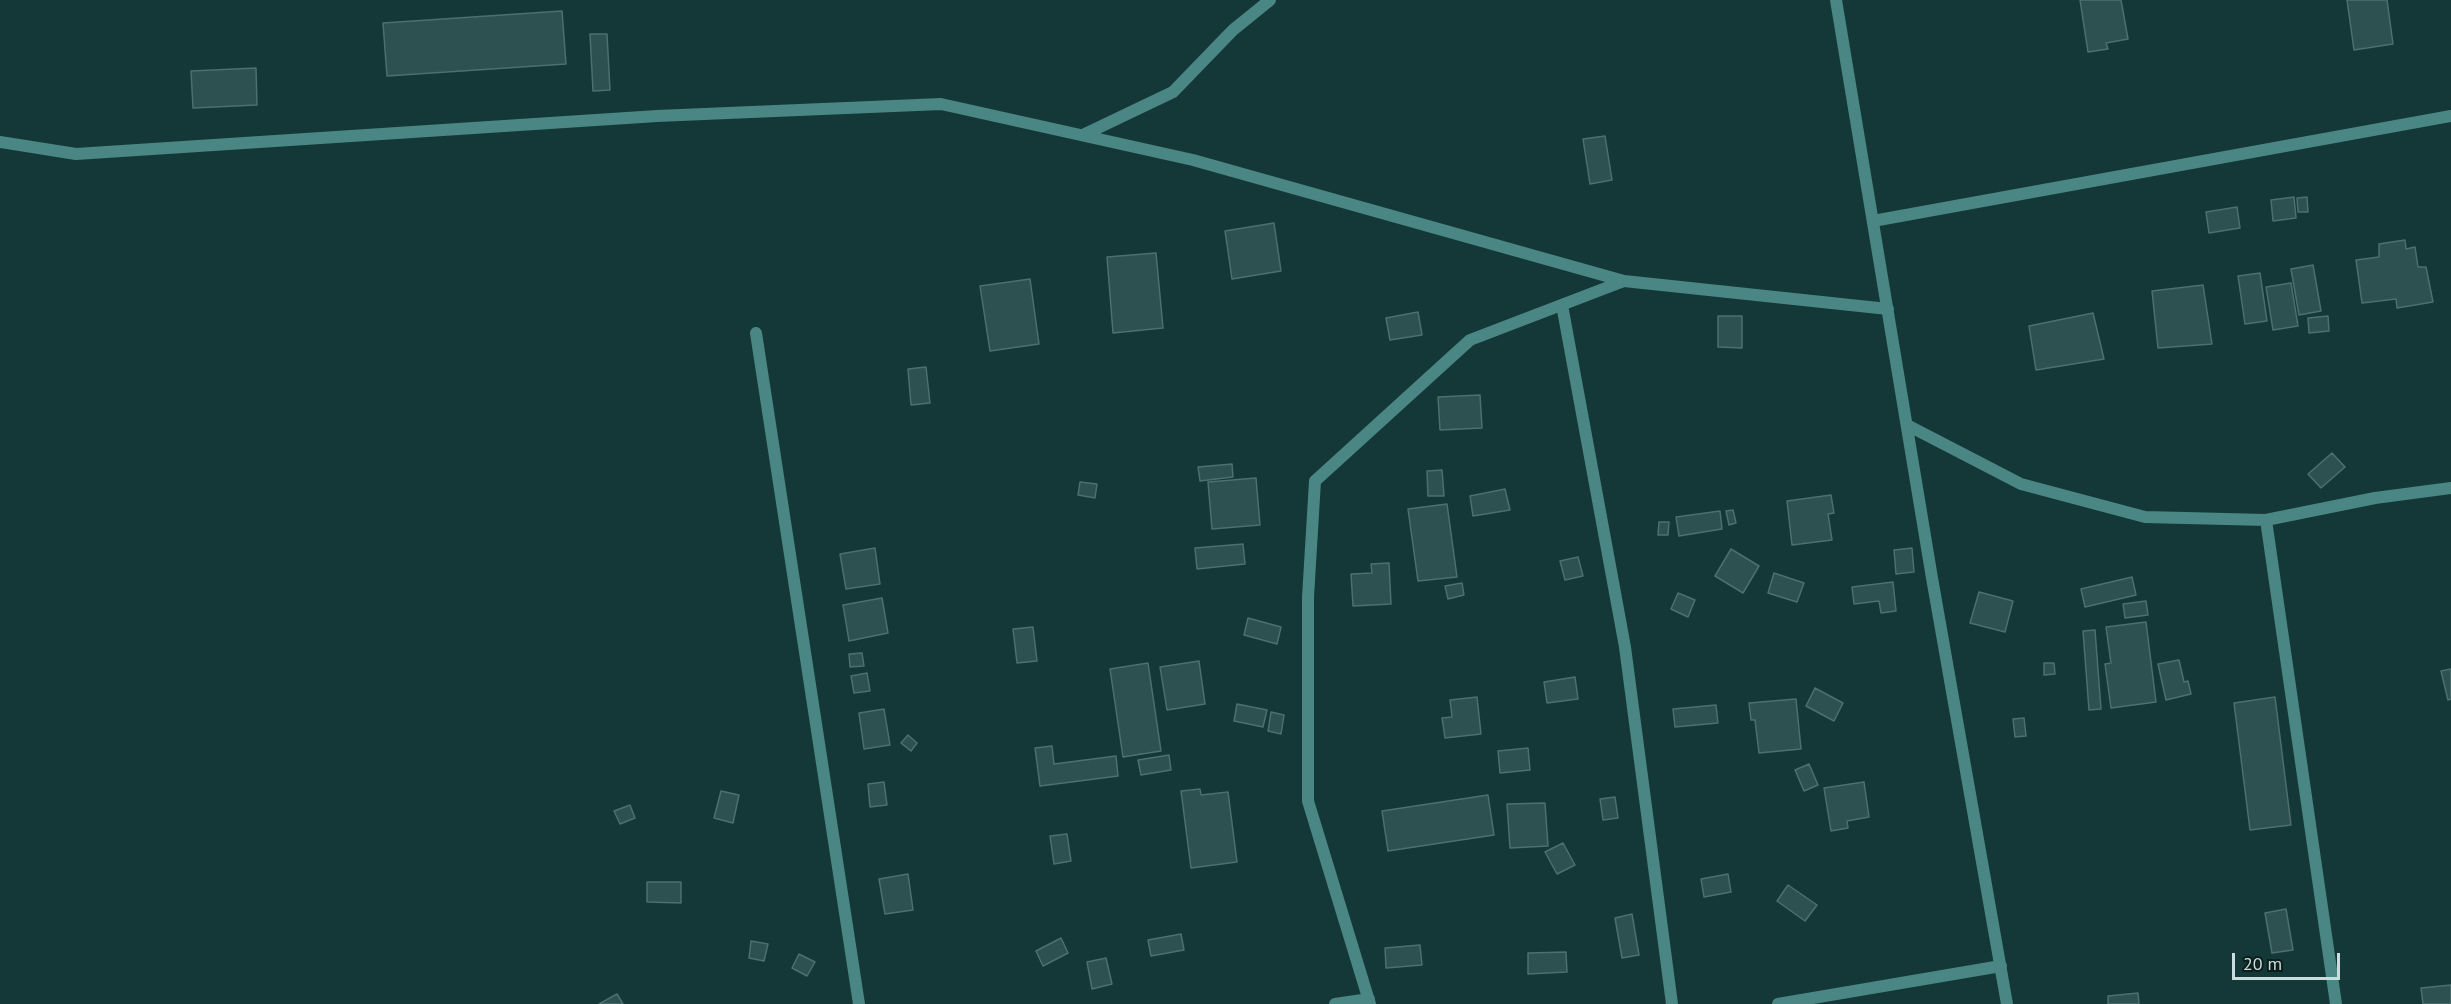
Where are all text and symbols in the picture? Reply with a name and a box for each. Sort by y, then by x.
scale bar [2235,941,2343,979]
text: 20 m [2243,952,2282,975]

